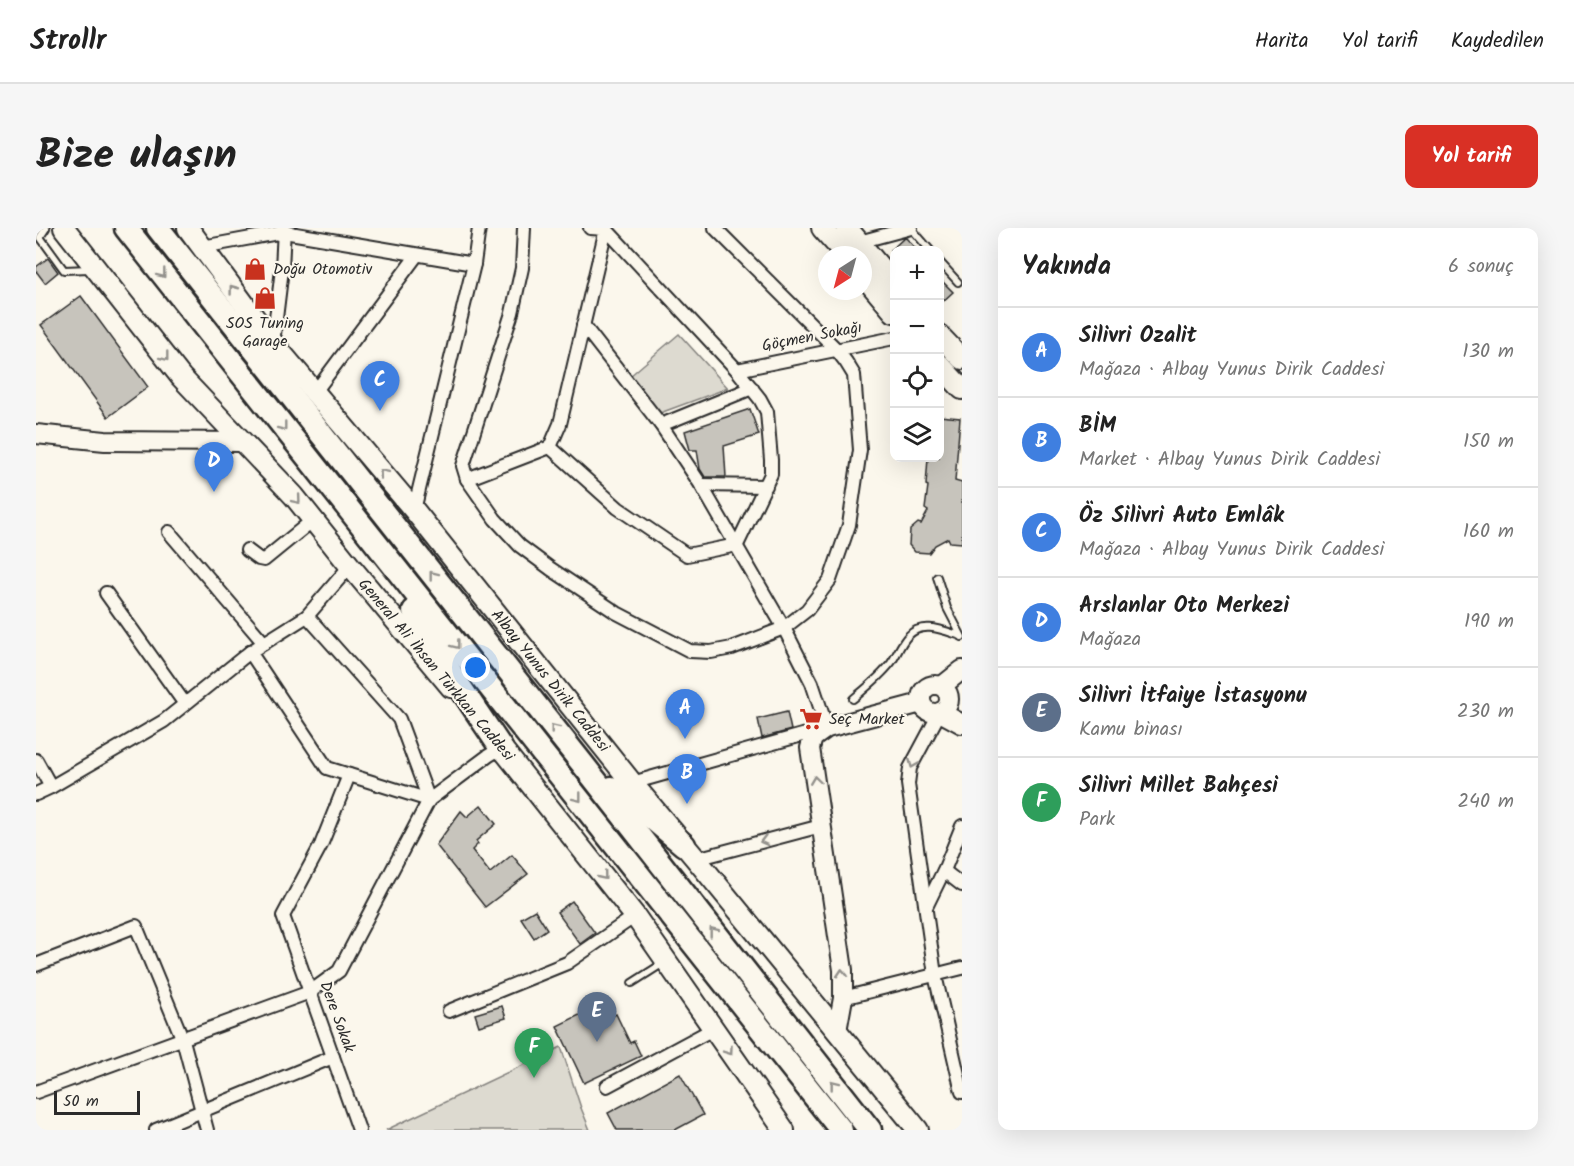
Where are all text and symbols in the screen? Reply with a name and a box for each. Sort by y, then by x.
text: Strollr [30,19,106,64]
text: Harita [1255,25,1309,58]
text: Yol tarifi [1342,25,1418,58]
text: Kaydedilen [1451,25,1544,58]
text: Bize ulaşın [36,123,237,190]
button: Yol tarifi [1405,125,1538,188]
north arrow [818,246,872,300]
map controls [890,246,944,462]
button: + [890,246,944,300]
text: Yakında [1022,246,1111,288]
text: 6 sonuç [1448,251,1514,283]
shop icon: Doğu Otomotiv [242,256,268,282]
place label: Doğu Otomotiv [273,257,372,282]
one-way arrow [155,267,166,278]
one-way arrow [230,285,241,296]
shop icon: SOS Tuning Garage [252,285,278,311]
button: − [890,300,944,354]
place label: SOS Tuning Garage [226,311,304,354]
street label: Göçmen Sokağı [760,315,864,359]
text: Silivri Ozalit [1079,319,1197,354]
text: A [1035,336,1048,368]
text: 130 m [1462,336,1514,368]
one-way arrow [157,350,168,361]
button: locate [890,354,944,408]
text: Mağaza · Albay Yunus Dirik Caddesi [1079,354,1384,386]
pin: C [360,362,400,411]
button: layers [890,408,944,462]
text: BİM [1079,409,1116,444]
one-way arrow [276,420,287,431]
text: B [1035,426,1048,458]
text: 150 m [1463,426,1514,458]
pin: D [194,442,234,492]
text: Market · Albay Yunus Dirik Caddesi [1079,444,1380,476]
one-way arrow [379,469,390,480]
one-way arrow [289,493,300,504]
text: Öz Silivri Auto Emlâk [1079,499,1284,534]
text: C [1035,516,1048,548]
text: 160 m [1463,516,1514,548]
text: Mağaza · Albay Yunus Dirik Caddesi [1079,534,1384,566]
one-way arrow [429,571,440,582]
street label: General Ali İhsan Türkkan Caddesi [352,573,521,768]
text: Arslanlar Oto Merkezi [1079,589,1289,624]
street label: Albay Yunus Dirik Caddesi [484,604,616,759]
text: D [1035,606,1048,638]
text: 190 m [1464,606,1514,638]
text: Mağaza [1079,624,1141,656]
one-way arrow [449,639,460,650]
your location [461,653,490,682]
text: Silivri İtfaiye İstasyonu [1079,679,1307,714]
pin: A [666,690,704,739]
text: E [1036,696,1047,728]
text: 230 m [1457,696,1514,728]
supermarket icon: Seç Market [798,706,824,732]
place label: Seç Market [829,707,905,732]
text: Kamu binası [1079,714,1183,746]
one-way arrow [550,724,561,735]
pin: B [668,754,706,804]
one-way arrow [908,758,920,769]
text: Silivri Millet Bahçesi [1079,769,1278,804]
one-way arrow [809,775,821,785]
text: F [1036,786,1047,818]
text: 240 m [1457,786,1514,818]
one-way arrow [570,791,581,802]
text: Park [1079,804,1115,836]
one-way arrow [759,834,770,846]
one-way arrow [595,869,606,880]
one-way arrow [710,926,721,937]
one-way arrow [836,968,849,977]
street label: Dere Sokak [312,978,362,1057]
pin: E [578,992,616,1042]
pin: F [514,1028,554,1078]
one-way arrow [722,1045,733,1056]
one-way arrow [830,1080,841,1091]
scale bar [54,1088,140,1116]
text: 50 m [63,1089,99,1114]

